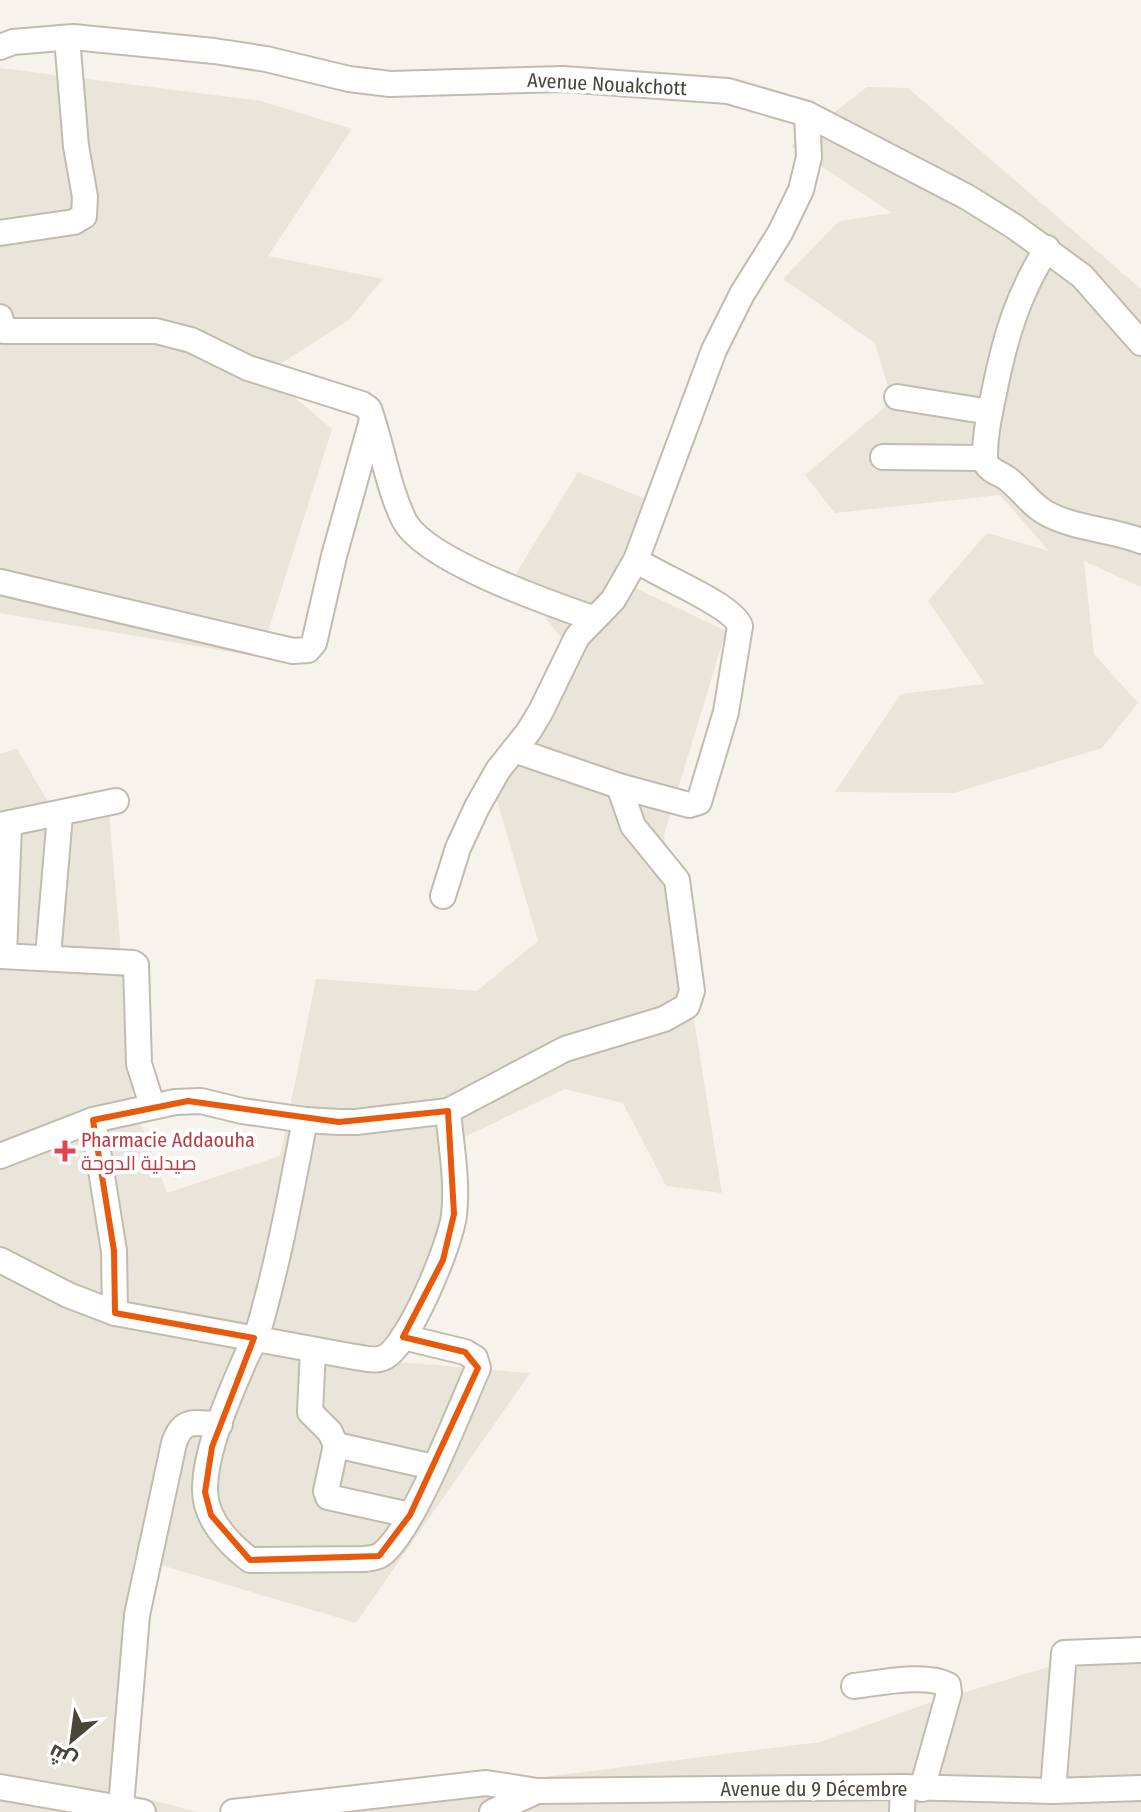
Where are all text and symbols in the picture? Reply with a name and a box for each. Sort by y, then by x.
street label: Avenue Nouakchott [527,68,688,100]
place label: Pharmacie Addaouha صيدلية الدوحة [81,1128,255,1175]
marker: Pharmacie Addaouha صيدلية الدوحة [56,1142,74,1160]
north arrow [32,1700,112,1780]
text: ش [44,1738,81,1776]
street label: Avenue du 9 Décembre [721,1777,907,1801]

